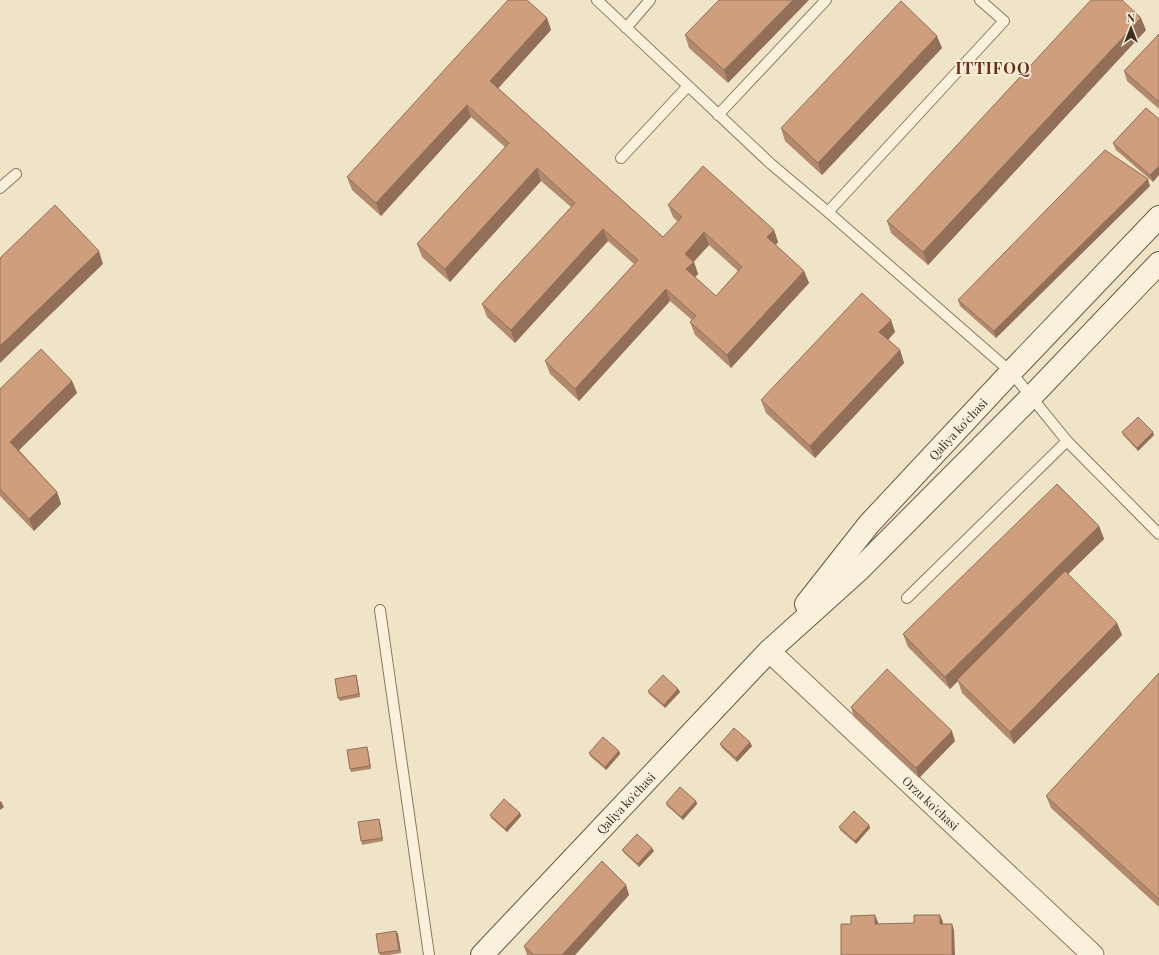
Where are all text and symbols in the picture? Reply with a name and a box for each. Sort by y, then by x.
north arrow [1111,8,1151,48]
text: N [1127,10,1135,25]
district label: ITTIFOQ [955,57,1031,78]
street label: Qaliya ko'chasi [925,394,991,463]
street label: Qaliya ko'chasi [593,769,659,837]
street label: Orzu ko'chasi [899,772,963,834]

